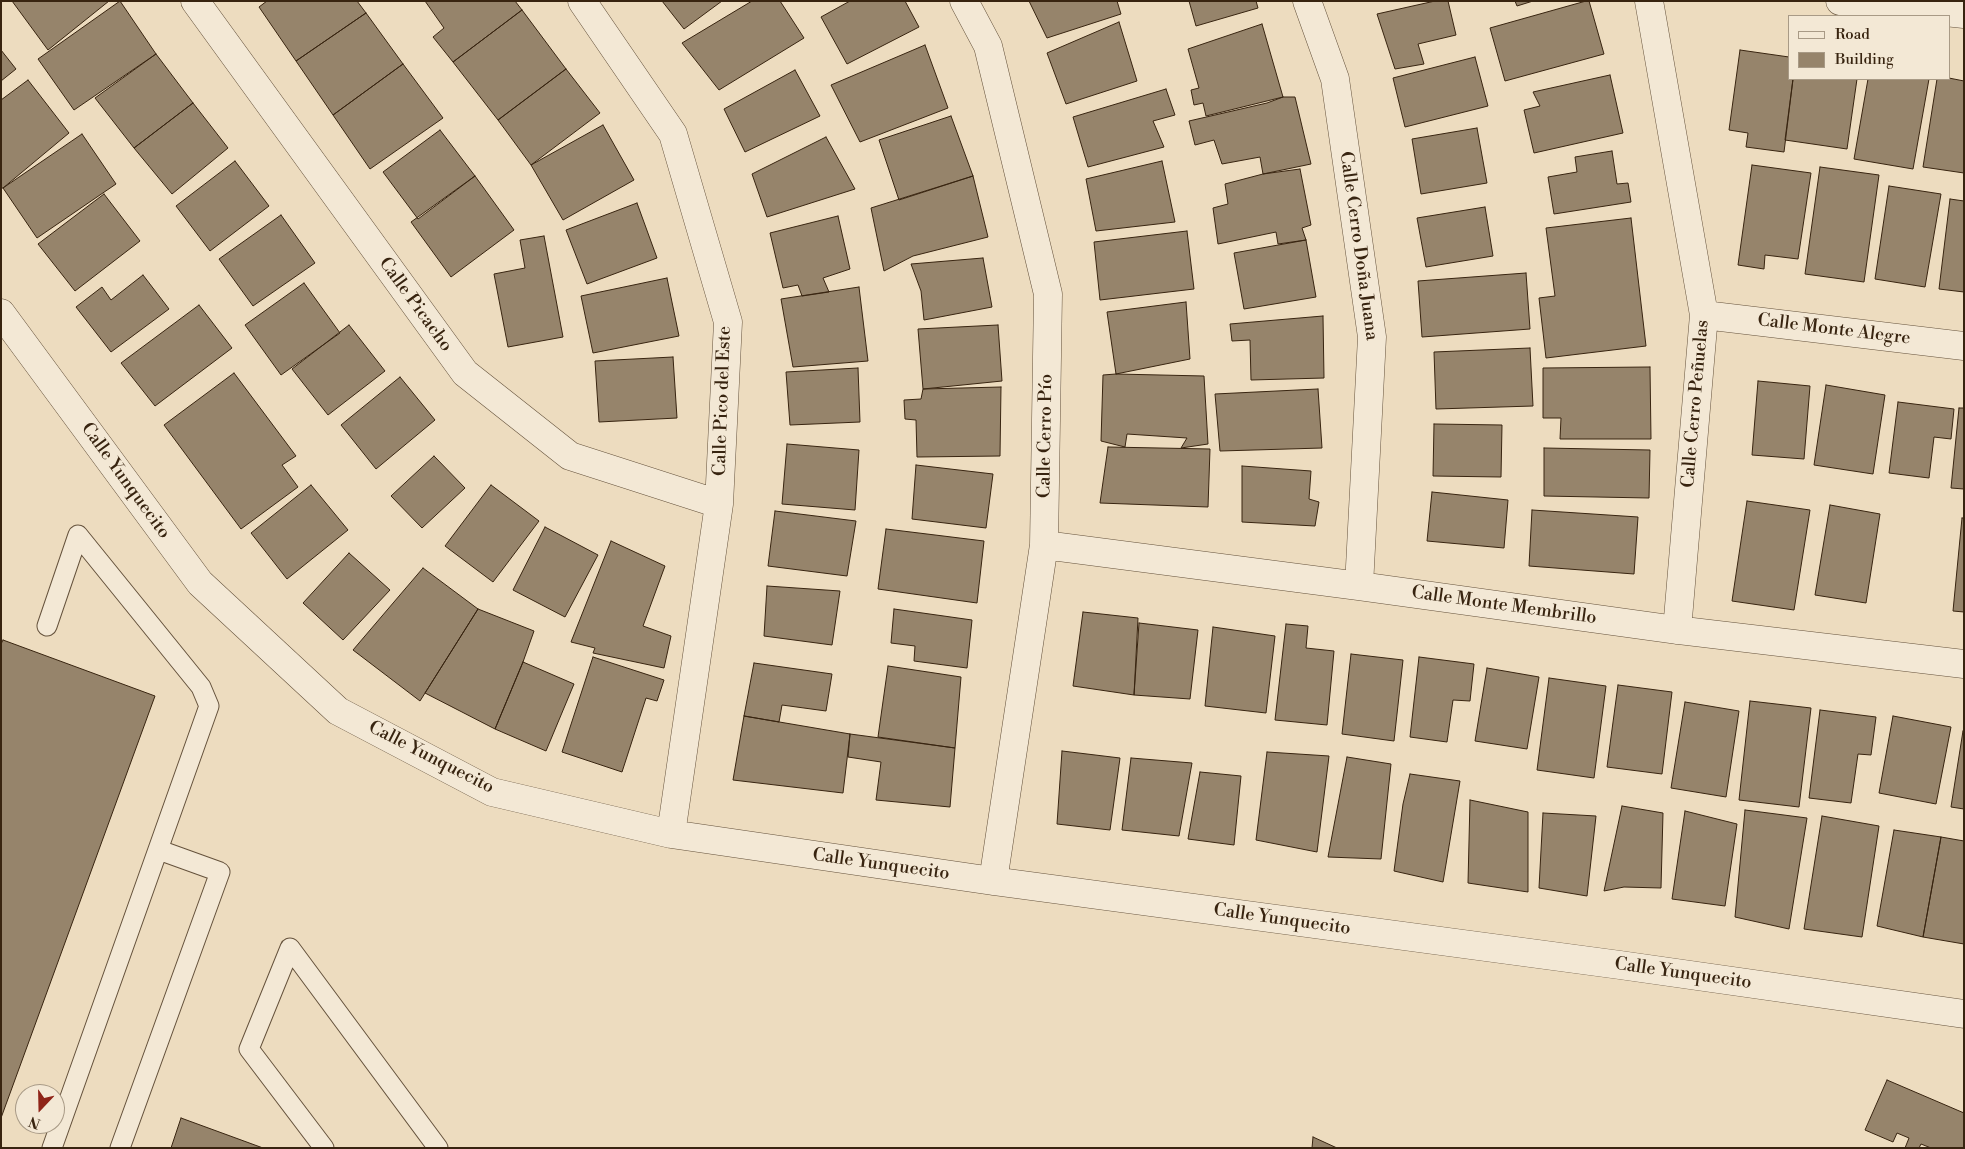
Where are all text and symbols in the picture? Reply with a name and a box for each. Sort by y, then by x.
legend [1788,15,1950,80]
text: Road [1835,25,1870,44]
text: Building [1835,50,1894,69]
street label: Calle Cerro Doña Juana [1334,150,1382,342]
street label: Calle Picacho [374,254,456,356]
street label: Calle Monte Alegre [1756,310,1912,350]
street label: Calle Cerro Peñuelas [1678,319,1714,489]
street label: Calle Pico del Este [710,326,736,476]
street label: Calle Cerro Pío [1034,374,1058,498]
street label: Calle Yunquecito [76,419,174,543]
street label: Calle Monte Membrillo [1410,582,1598,630]
street label: Calle Yunquecito [365,717,497,799]
street label: Calle Yunquecito [811,845,951,885]
street label: Calle Yunquecito [1212,900,1352,940]
street label: Calle Yunquecito [1613,954,1753,994]
north arrow [15,1084,65,1134]
text: N [27,1112,43,1132]

